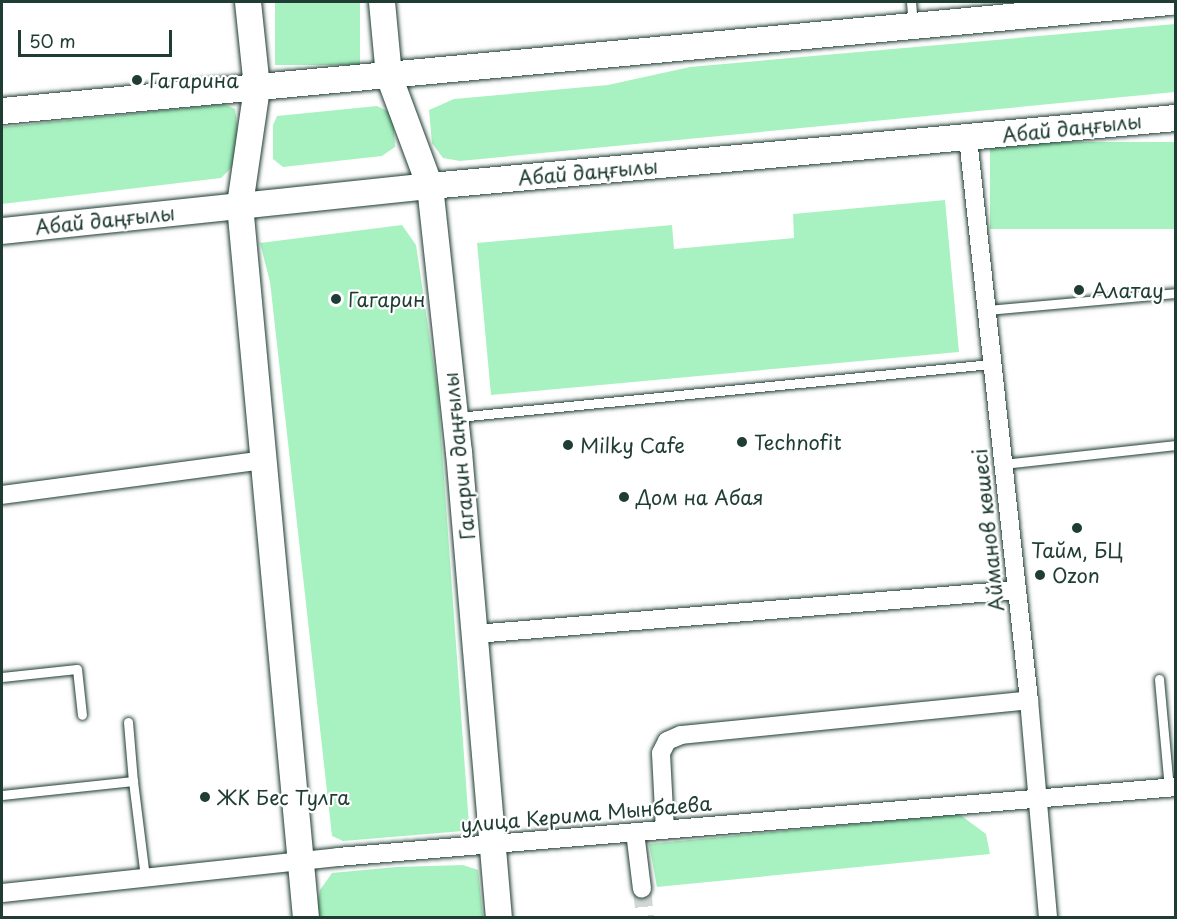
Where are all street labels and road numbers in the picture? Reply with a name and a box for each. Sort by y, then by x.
street label: Абай даңғылы [1000,109,1144,147]
street label: Абай даңғылы [516,154,660,190]
street label: Абай даңғылы [33,201,177,239]
street label: Гагарин даңғылы [438,371,480,541]
street label: Айманов көшесі [968,447,1008,613]
street label: улица Керима Мынбаева [459,791,713,837]

